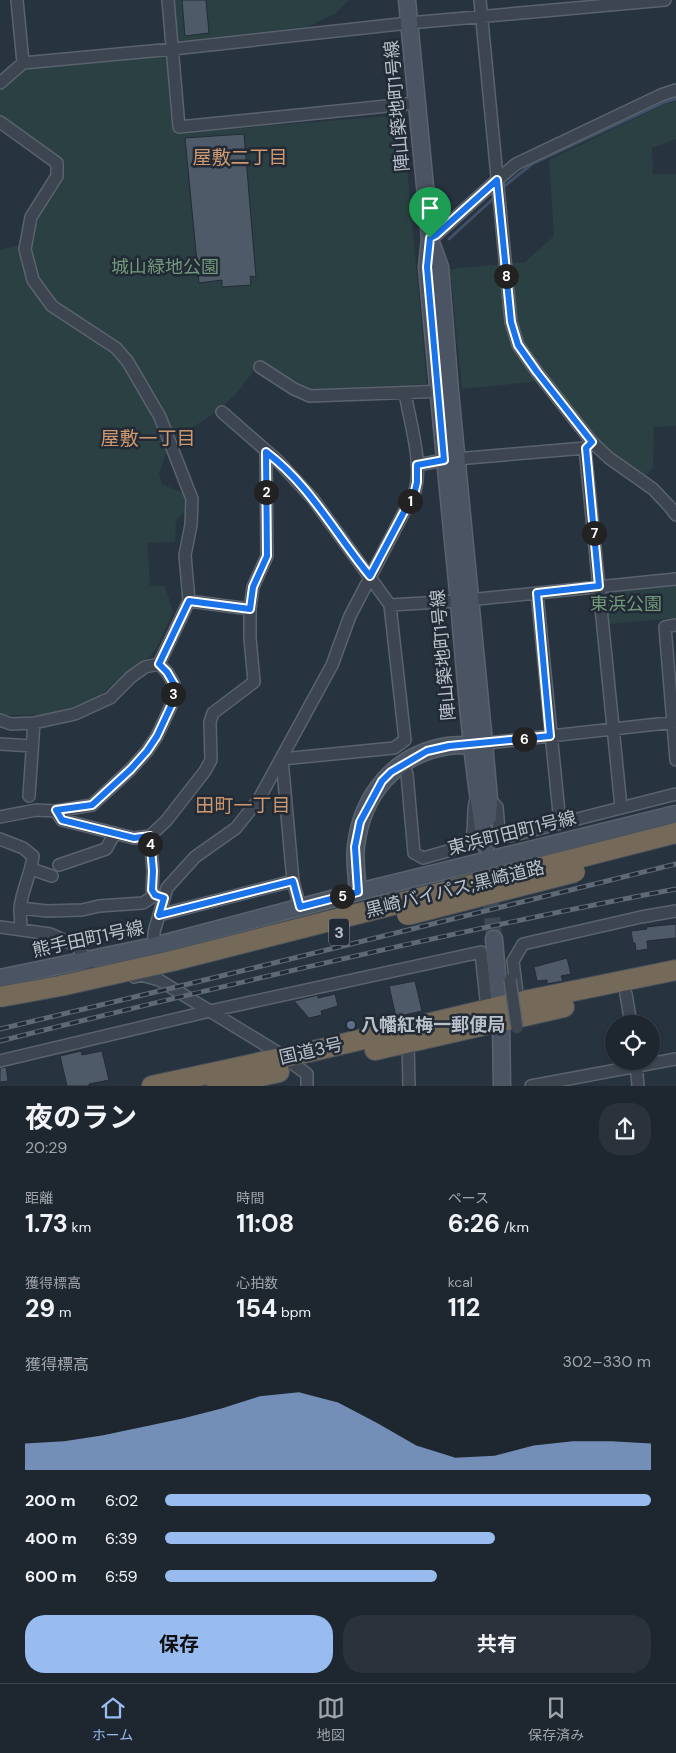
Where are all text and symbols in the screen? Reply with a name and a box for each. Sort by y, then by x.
street label: 陣山築地町1号線 [379,39,415,173]
district label: 屋敷二丁目 [192,145,288,170]
pin [409,187,451,238]
icon: arrive [416,194,444,222]
park label: 城山緑地公園 [111,255,219,279]
pin: 8 [494,264,518,288]
text: 8 [502,267,511,285]
district label: 屋敷一丁目 [100,426,196,451]
pin: 2 [254,480,278,504]
text: 2 [262,483,271,501]
pin: 1 [398,488,422,514]
text: 1 [408,492,413,510]
pin: 7 [582,520,606,546]
text: 7 [591,524,598,542]
street label: 陣山築地町1号線 [425,588,461,722]
park label: 東浜公園 [590,592,662,616]
pin: 3 [160,682,186,706]
text: 3 [169,685,178,703]
pin: 6 [512,726,536,752]
text: 6 [520,730,529,748]
district label: 田町一丁目 [195,793,291,818]
street label: 東浜町田町1号線 [445,805,579,861]
pin: 4 [138,832,162,856]
text: 4 [146,835,155,853]
street label: 黒崎バイパス;黒崎道路 [363,855,547,923]
pin: 5 [330,884,354,908]
text: 5 [338,887,347,905]
street label: 熊手田町1号線 [30,915,146,963]
road number: 3 [329,919,349,946]
place label: 八幡紅梅一郵便局 [361,1013,505,1037]
map controls [605,1015,660,1070]
button: locate [605,1015,660,1070]
marker: 八幡紅梅一郵便局 [345,1019,357,1031]
street label: 国道3号 [277,1032,345,1070]
text: 夜のラン [25,1099,137,1136]
button: share [599,1103,651,1155]
text: 20:29 [25,1137,67,1158]
text: 距離 [25,1189,53,1207]
text: 時間 [236,1189,264,1207]
text: ペース [448,1189,489,1207]
text: 1.73 [25,1207,68,1240]
text: 11:08 [236,1207,294,1240]
text: 6:26 [448,1207,500,1240]
text: km [68,1218,91,1236]
text: /km [500,1218,529,1236]
text: kcal [448,1273,473,1291]
text: 獲得標高 [25,1274,81,1292]
text: 心拍数 [236,1274,278,1292]
text: 112 [448,1291,480,1324]
text: 29 [25,1292,55,1325]
text: 154 [236,1292,277,1325]
text: m [55,1303,71,1321]
text: bpm [277,1303,311,1321]
text: 302–330 m [562,1351,651,1372]
text: 獲得標高 [25,1354,89,1375]
text: 200 m [25,1490,76,1511]
text: 6:02 [105,1490,138,1511]
text: 400 m [25,1528,77,1549]
text: 6:39 [105,1528,137,1549]
text: 600 m [25,1566,77,1587]
text: 6:59 [105,1566,138,1587]
button: 保存 [25,1615,333,1673]
button: 共有 [343,1615,651,1673]
tab: ホーム [92,1694,133,1744]
tab: 地図 [317,1694,345,1744]
tab: 保存済み [528,1694,584,1744]

